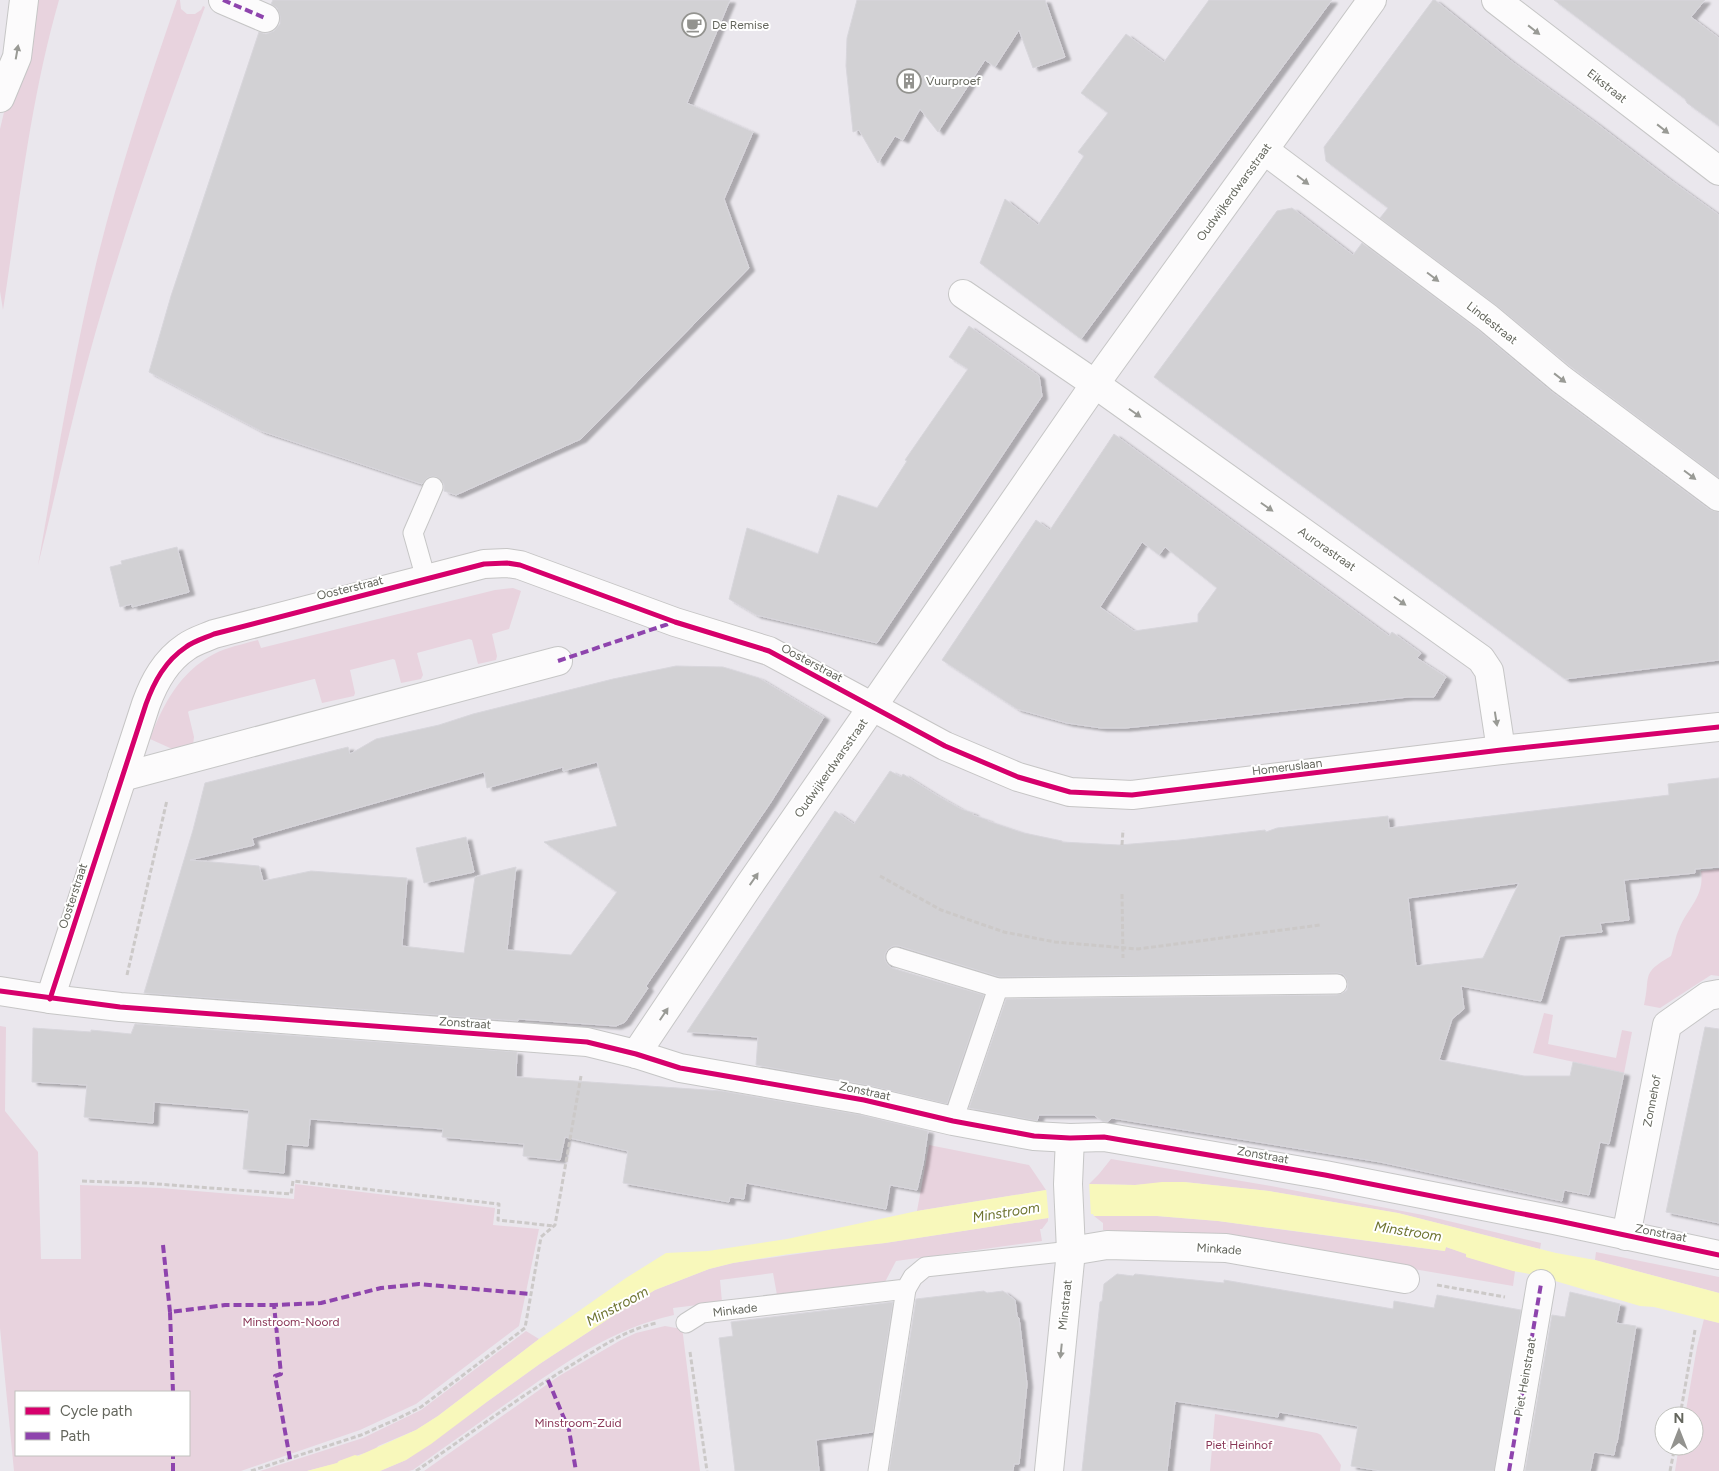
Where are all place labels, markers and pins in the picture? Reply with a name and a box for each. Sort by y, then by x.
cafe icon: De Remise [681,12,707,38]
place label: De Remise [712,18,769,32]
building icon: Vuurproef [896,68,922,94]
place label: Vuurproef [926,74,981,88]

